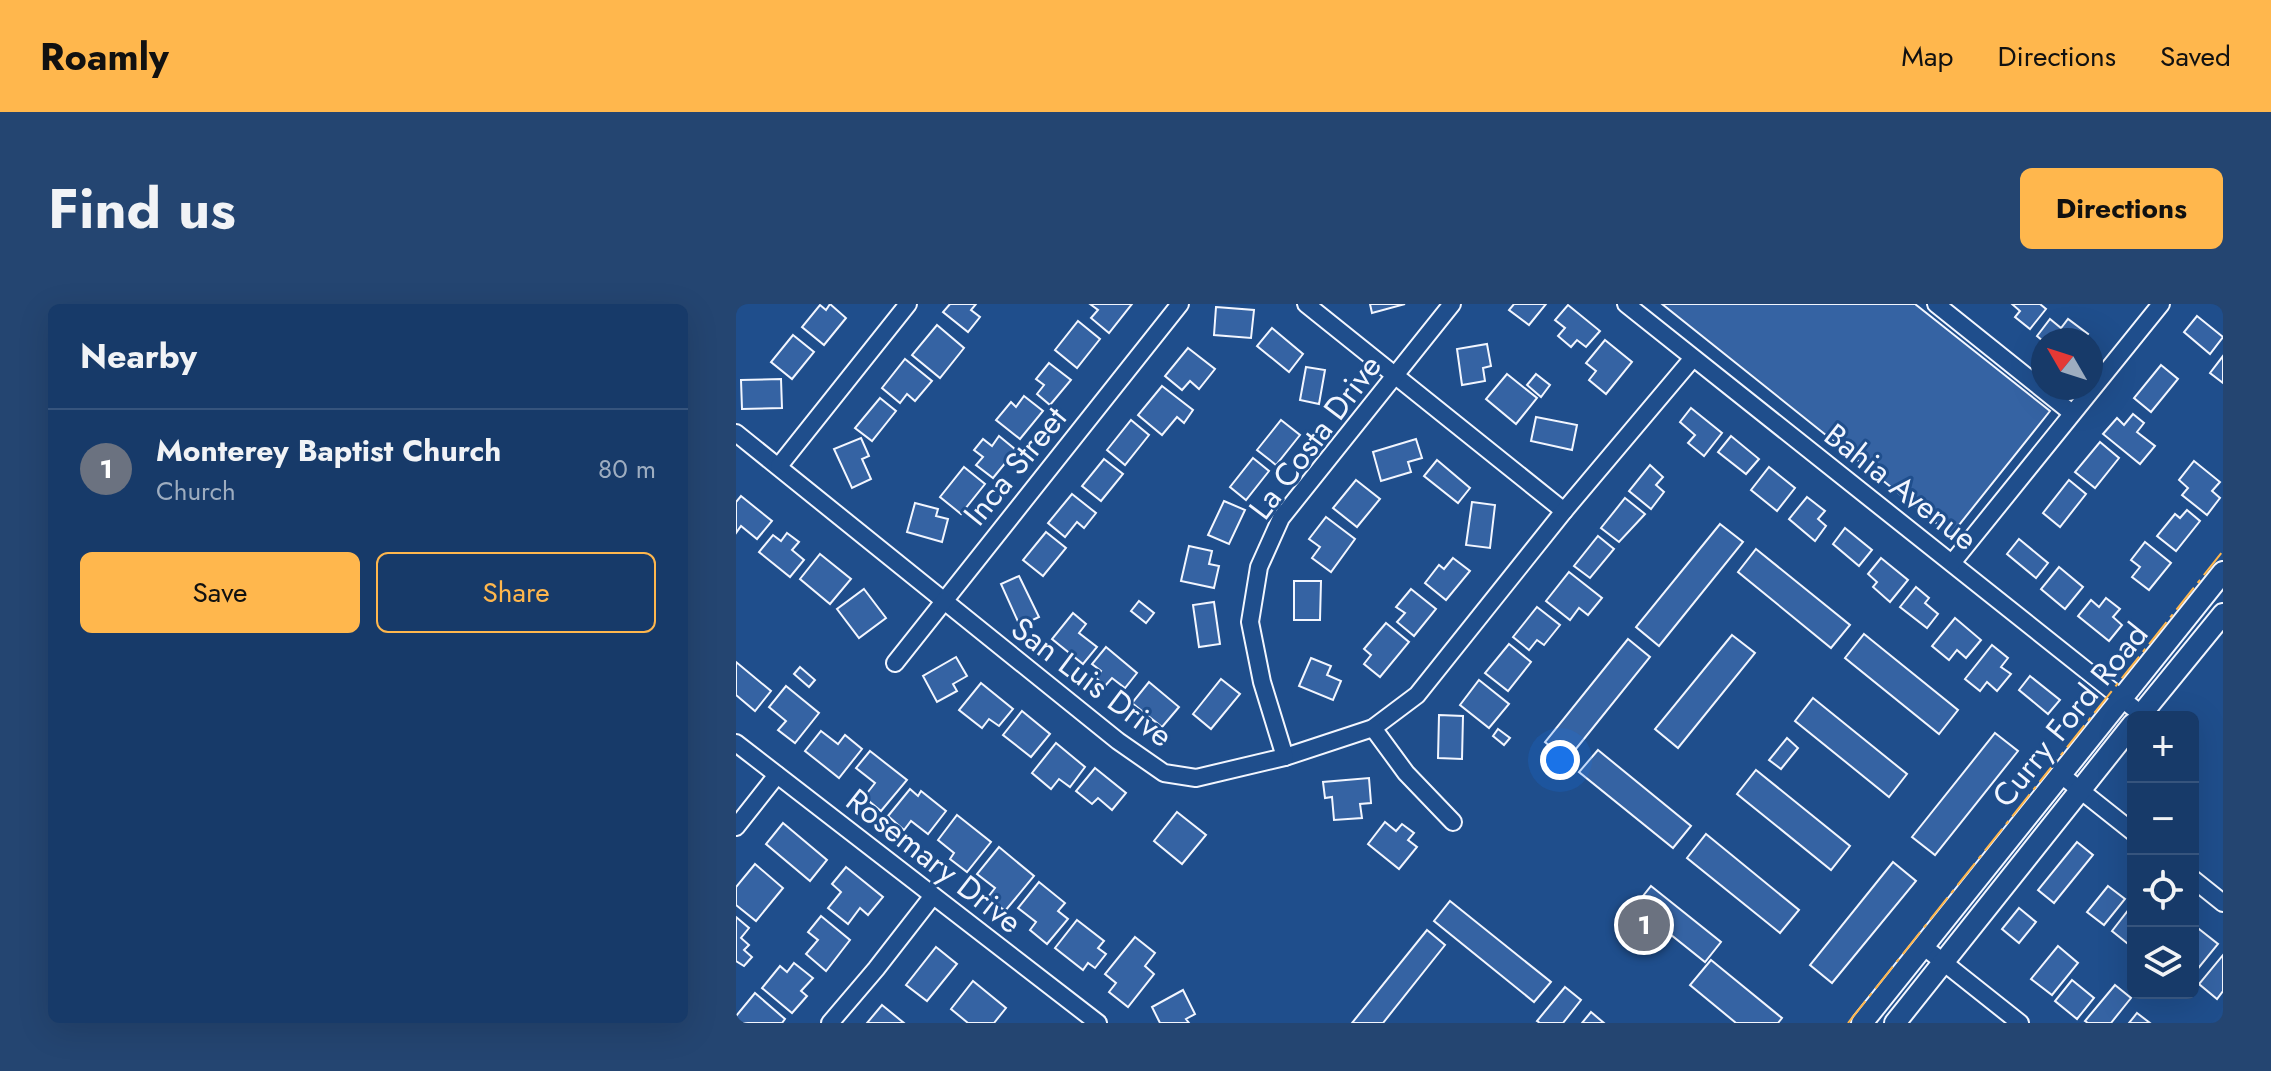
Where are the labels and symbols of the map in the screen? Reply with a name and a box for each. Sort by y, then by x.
north arrow [2031,328,2103,400]
street label: La Costa Drive [1238,345,1392,529]
street label: Inca Street [953,396,1078,535]
street label: Bahia Avenue [1815,413,1987,561]
street label: San Luis Drive [1002,606,1182,758]
street label: Curry Ford Road [1981,613,2159,817]
your location [1540,740,1580,780]
street label: Rosemary Drive [836,778,1032,944]
pin: 1 [1618,895,1670,955]

